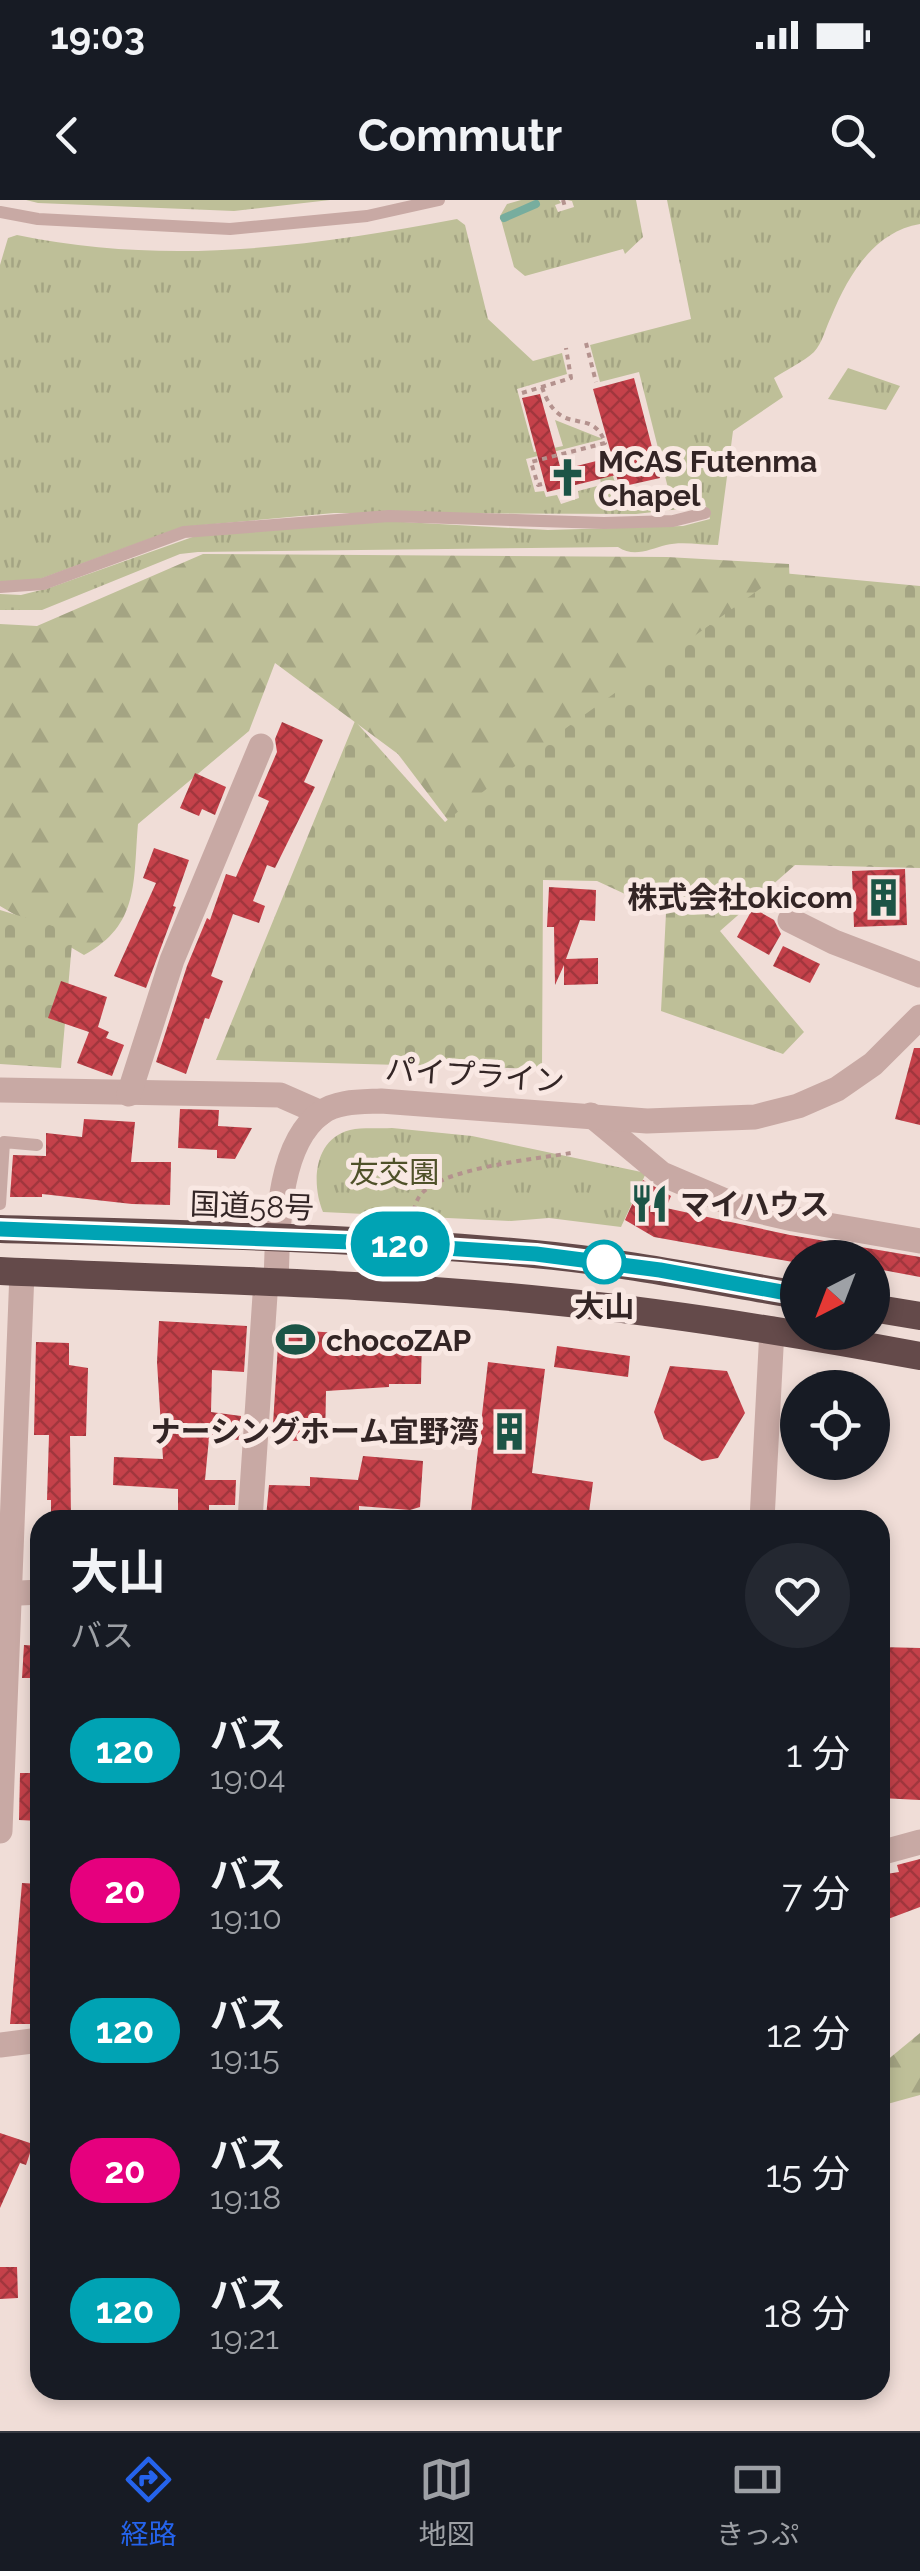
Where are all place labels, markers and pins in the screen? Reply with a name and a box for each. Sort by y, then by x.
place label: MCAS Futenma Chapel [598,444,817,513]
church icon: MCAS Futenma Chapel [547,457,589,499]
building icon: 株式会社okicom [862,876,904,918]
place label: 株式会社okicom [628,880,853,915]
restaurant icon: マイハウス [629,1183,671,1225]
place label: マイハウス [680,1187,829,1222]
marker: 大山 [583,1241,625,1283]
place label: 大山 [574,1289,634,1324]
sports icon: chocoZAP [275,1319,317,1361]
place label: chocoZAP [326,1323,472,1358]
building icon: ナーシングホーム宜野湾 [488,1410,530,1452]
place label: ナーシングホーム宜野湾 [151,1414,479,1449]

